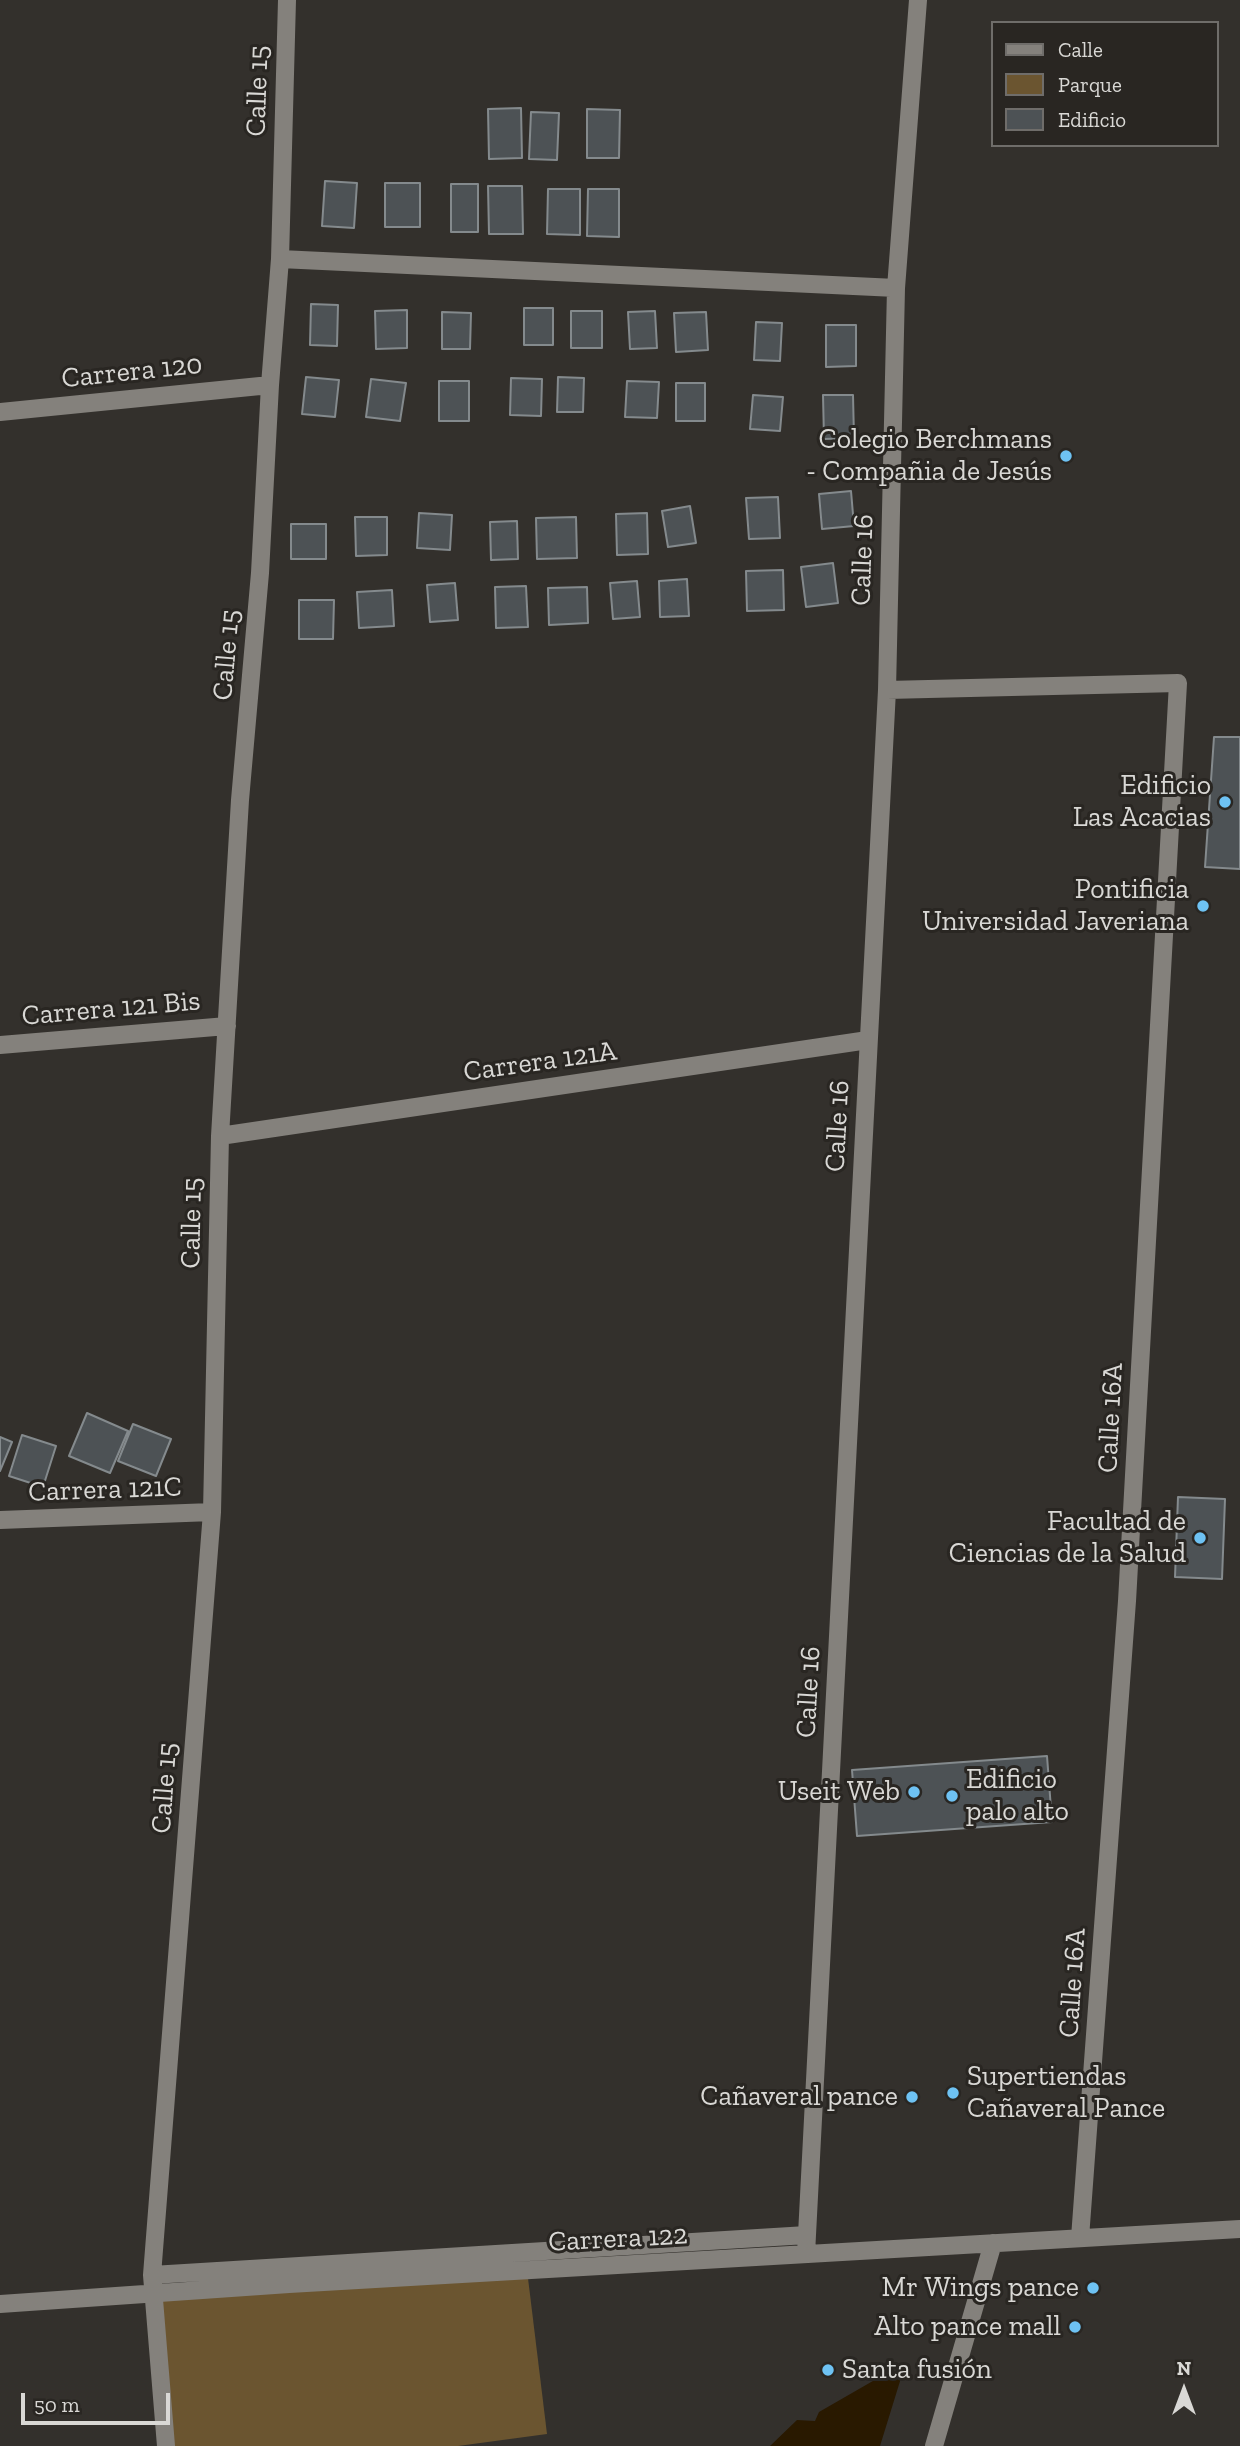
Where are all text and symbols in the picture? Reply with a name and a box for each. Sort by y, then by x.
legend [992,21,1219,147]
text: Calle [1058,37,1103,62]
street label: Calle 15 [240,45,276,137]
text: Parque [1058,72,1122,97]
text: Edificio [1058,107,1126,132]
street label: Carrera 120 [60,348,204,396]
place label: Colegio Berchmans - Compañia de Jesús [806,423,1052,489]
marker: Colegio Berchmans - Compañia de Jesús [1058,448,1074,464]
street label: Calle 16 [845,514,881,606]
street label: Calle 15 [206,608,248,702]
place label: Edificio Las Acacias [1073,769,1211,835]
marker: Edificio Las Acacias [1217,794,1233,810]
place label: Pontificia Universidad Javeriana [922,873,1189,939]
marker: Pontificia Universidad Javeriana [1195,898,1211,914]
street label: Carrera 121 Bis [20,984,202,1034]
street label: Carrera 121A [461,1035,619,1089]
street label: Calle 16 [819,1079,857,1173]
street label: Calle 15 [174,1177,210,1269]
street label: Calle 16A [1091,1362,1131,1474]
street label: Carrera 121C [28,1471,182,1509]
place label: Facultad de Ciencias de la Salud [949,1505,1186,1571]
marker: Facultad de Ciencias de la Salud [1192,1530,1208,1546]
street label: Calle 16 [790,1645,828,1739]
street label: Calle 15 [145,1741,185,1835]
place label: Edificio palo alto [966,1763,1069,1829]
place label: Useit Web [778,1775,900,1809]
marker: Useit Web [906,1784,922,1800]
marker: Edificio palo alto [944,1788,960,1804]
street label: Calle 16A [1052,1927,1094,2039]
place label: Supertiendas Cañaveral Pance [967,2060,1165,2126]
place label: Cañaveral pance [700,2080,898,2114]
marker: Supertiendas Cañaveral Pance [945,2085,961,2101]
marker: Cañaveral pance [904,2089,920,2105]
street label: Carrera 122 [547,2219,689,2259]
place label: Mr Wings pance [882,2271,1079,2305]
marker: Mr Wings pance [1085,2280,1101,2296]
place label: Alto pance mall [874,2310,1061,2344]
marker: Alto pance mall [1067,2319,1083,2335]
place label: Santa fusión [842,2353,992,2387]
north arrow [1149,2355,1219,2425]
text: N [1177,2357,1191,2380]
marker: Santa fusión [820,2362,836,2378]
scale bar [24,2380,173,2424]
text: 50 m [34,2392,80,2417]

